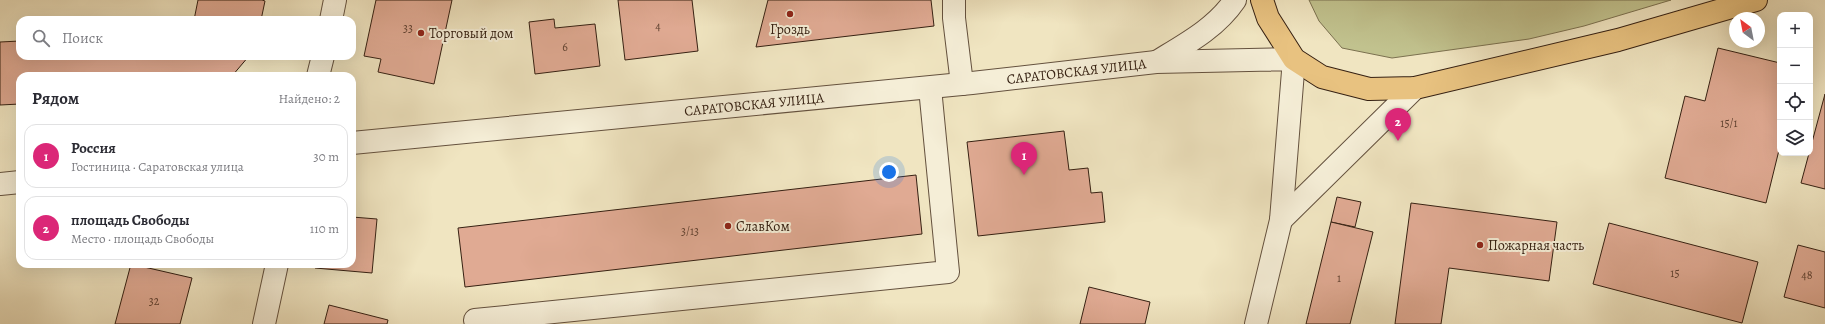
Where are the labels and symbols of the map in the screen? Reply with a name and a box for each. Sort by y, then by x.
marker: Гроздь [785,9,795,19]
north arrow [1729,12,1765,48]
house number: 4 [655,18,661,34]
house number: 33 [403,20,413,36]
place label: Гроздь [770,20,810,39]
place label: Торговый дом [429,24,513,43]
marker: Торговый дом [416,28,426,38]
house number: 6 [562,39,568,55]
street label: САРАТОВСКАЯ УЛИЦА [1006,54,1148,89]
street label: САРАТОВСКАЯ УЛИЦА [684,88,826,121]
pin: 2 [1385,108,1411,141]
house number: 15/1 [1720,115,1738,131]
pin: 1 [1011,142,1037,175]
your location [879,162,899,182]
place label: СлавКом [736,217,790,236]
marker: СлавКом [723,221,733,231]
house number: 3/13 [681,223,699,239]
place label: Пожарная часть [1488,236,1584,255]
marker: Пожарная часть [1475,240,1485,250]
house number: 15 [1670,265,1680,281]
house number: 48 [1801,267,1813,283]
house number: 1 [1337,270,1341,286]
house number: 32 [149,293,160,309]

